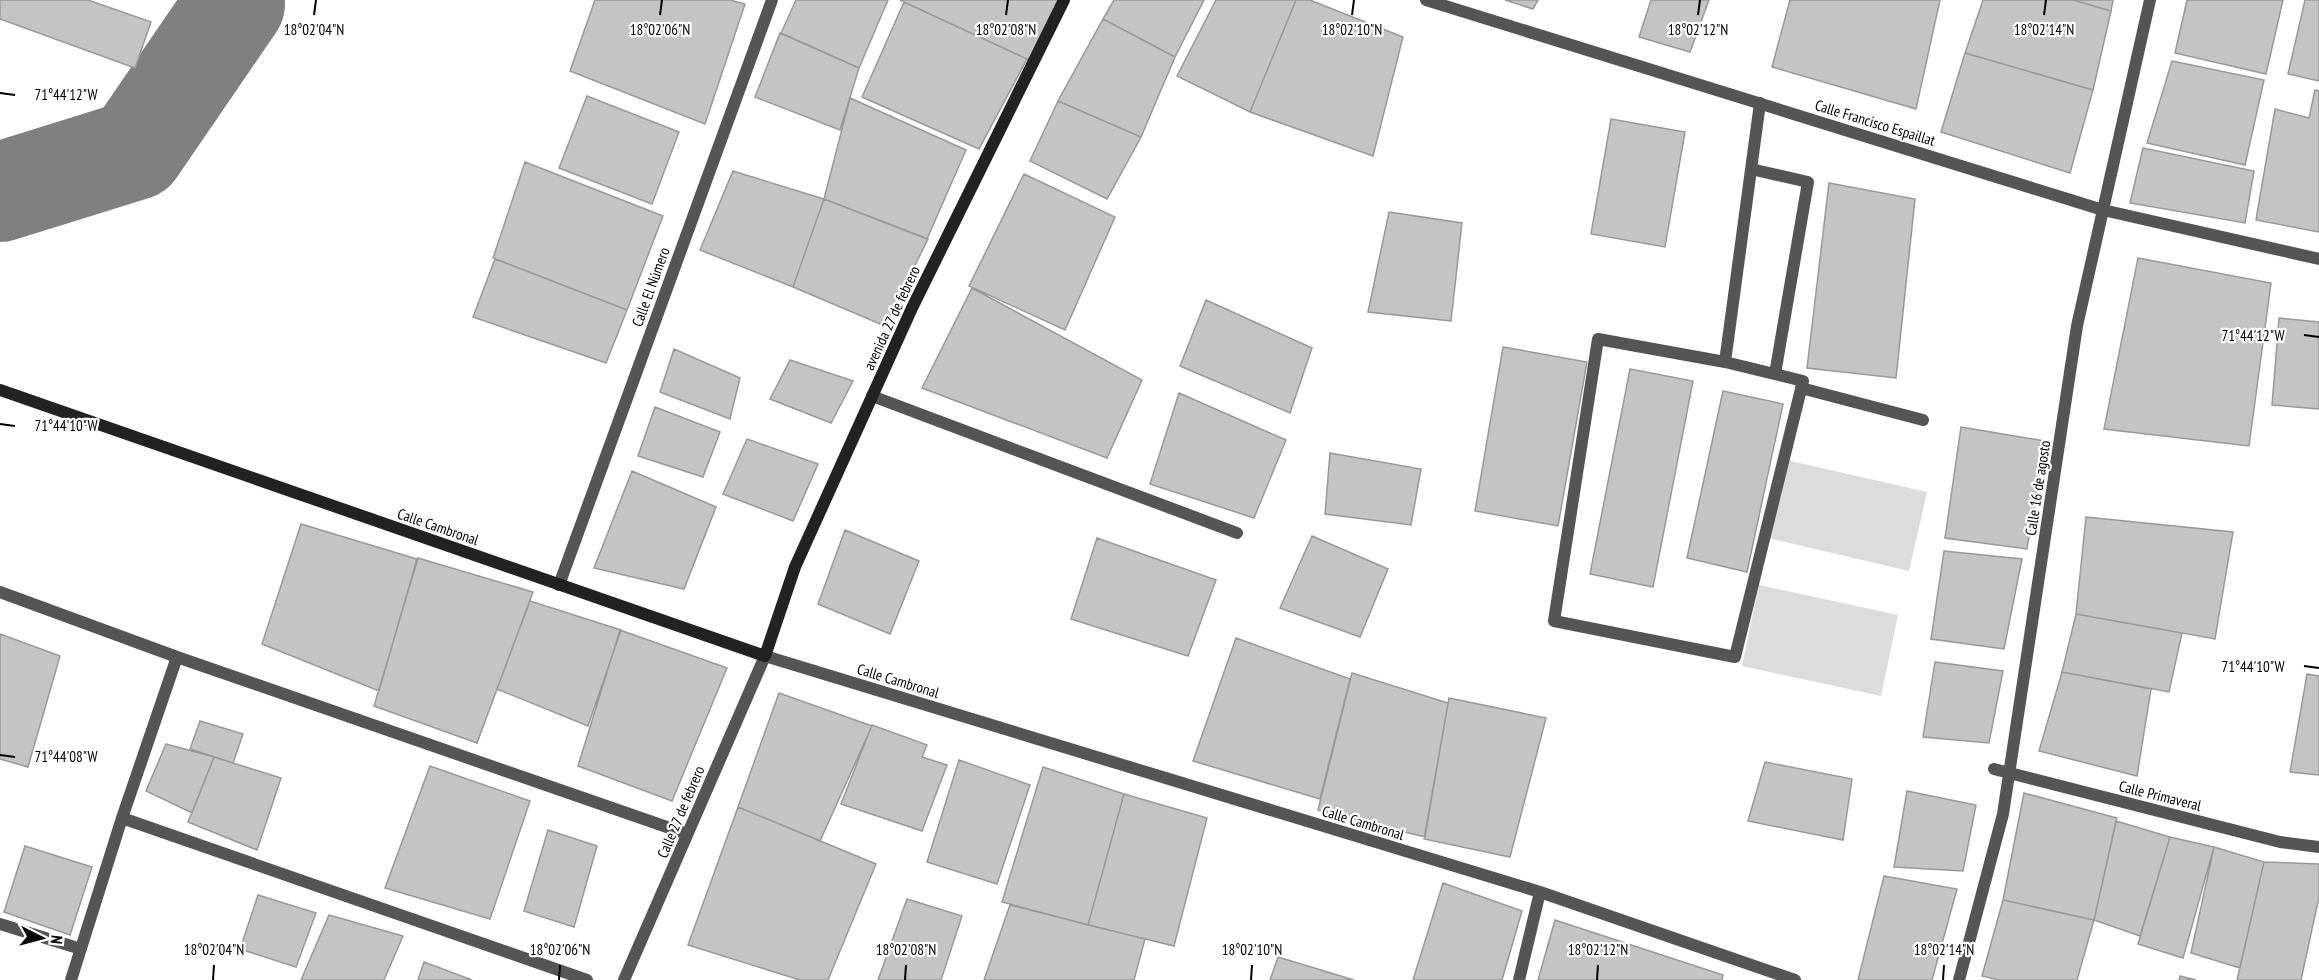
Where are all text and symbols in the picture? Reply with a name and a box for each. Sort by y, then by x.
text: 18°02'04"N [284,20,344,39]
text: 18°02'06"N [630,20,690,39]
text: 18°02'08"N [976,20,1036,39]
text: 18°02'10"N [1322,20,1382,39]
text: 18°02'12"N [1668,20,1728,39]
text: 18°02'14"N [2014,20,2074,39]
text: 71°44'12"W [34,85,98,104]
street label: Calle Francisco Espaillat [1813,95,1938,150]
street label: Calle El Número [627,244,674,329]
street label: avenida 27 de febrero [859,263,924,373]
text: 71°44'12"W [2221,326,2285,345]
text: 71°44'10"W [34,416,98,435]
street label: Calle 16 de agosto [2021,439,2054,537]
street label: Calle Cambronal [395,504,482,549]
text: 71°44'10"W [2221,657,2285,676]
street label: Calle Cambronal [855,659,942,702]
text: 71°44'08"W [34,747,98,766]
street label: Calle 27 de febrero [653,763,708,861]
street label: Calle Primaveral [2117,776,2204,815]
street label: Calle Cambronal [1320,801,1407,844]
north arrow [12,908,72,968]
text: N [47,934,67,945]
text: 18°02'04"N [184,940,244,959]
text: 18°02'06"N [530,940,590,959]
text: 18°02'08"N [876,940,936,959]
text: 18°02'10"N [1222,940,1282,959]
text: 18°02'12"N [1568,940,1628,959]
text: 18°02'14"N [1914,940,1974,959]

